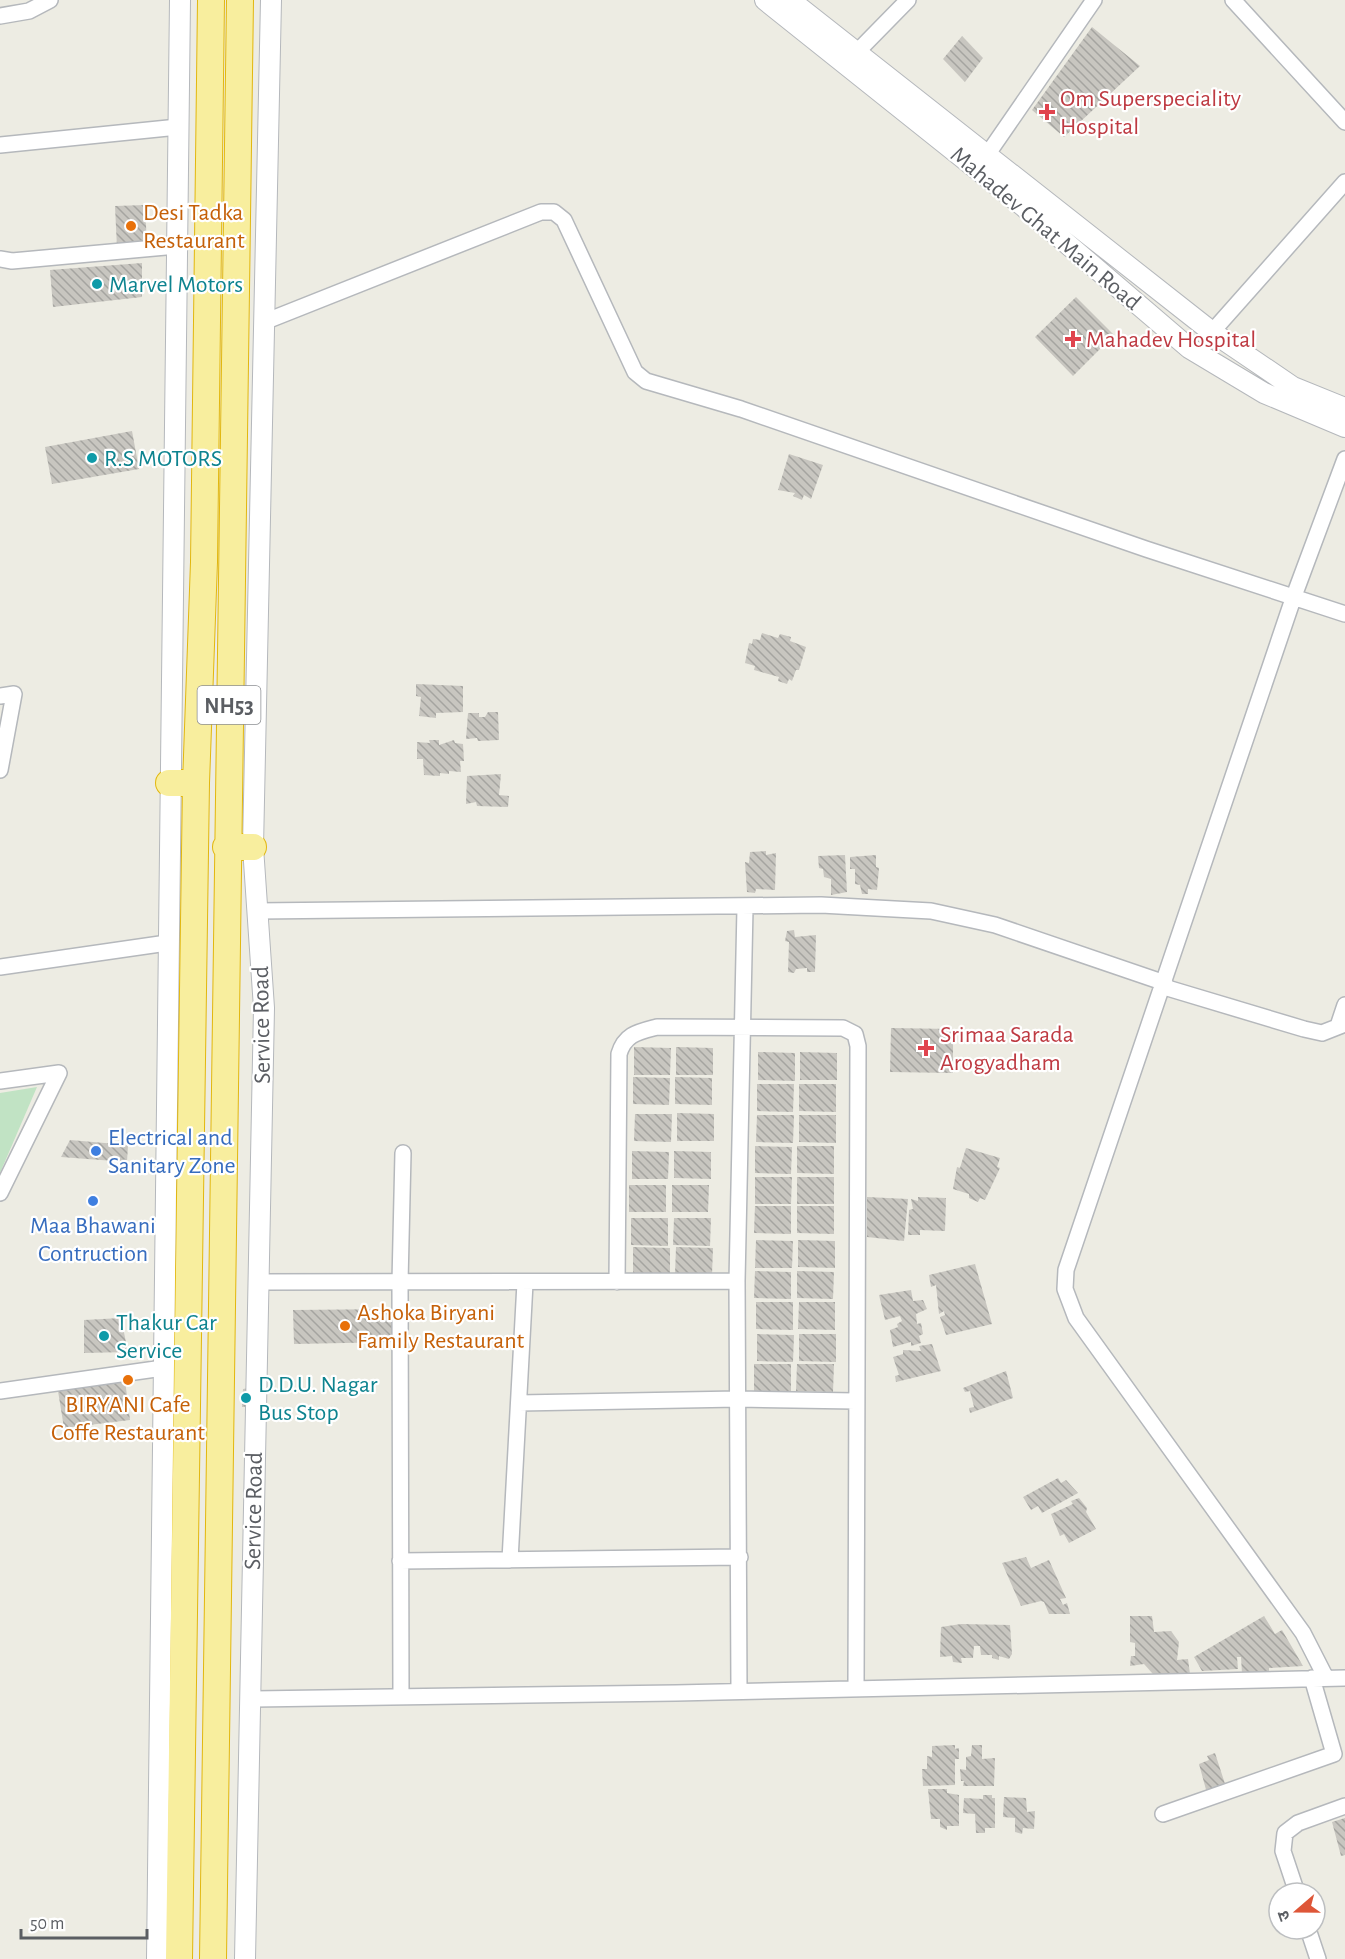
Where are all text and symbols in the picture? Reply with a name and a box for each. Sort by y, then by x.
place label: Om Superspeciality Hospital [1060,87,1241,139]
marker: Om Superspeciality Hospital [1038,103,1056,121]
street label: Mahadev Ghat Main Road [946,142,1145,315]
place label: Desi Tadka Restaurant [143,201,245,253]
marker: Desi Tadka Restaurant [124,219,138,233]
place label: Marvel Motors [109,273,243,297]
marker: Marvel Motors [90,277,104,291]
place label: Mahadev Hospital [1086,328,1256,352]
marker: Mahadev Hospital [1064,330,1082,348]
place label: R.S MOTORS [104,447,222,471]
marker: R.S MOTORS [85,451,99,465]
road number: NH53 [198,686,260,724]
street label: Service Road [249,966,275,1084]
place label: Srimaa Sarada Arogyadham [940,1023,1074,1075]
marker: Srimaa Sarada Arogyadham [917,1039,935,1057]
place label: Electrical and Sanitary Zone [108,1126,236,1178]
marker: Electrical and Sanitary Zone [89,1144,103,1158]
marker: Maa Bhawani Contruction [86,1194,100,1208]
place label: Maa Bhawani Contruction [30,1214,156,1266]
place label: Ashoka Biryani Family Restaurant [357,1301,525,1353]
place label: Thakur Car Service [116,1311,217,1363]
marker: Ashoka Biryani Family Restaurant [338,1319,352,1333]
marker: Thakur Car Service [97,1329,111,1343]
marker: BIRYANI Cafe Coffe Restaurant [121,1373,135,1387]
place label: D.D.U. Nagar Bus Stop [258,1373,378,1425]
marker: D.D.U. Nagar Bus Stop [239,1391,253,1405]
place label: BIRYANI Cafe Coffe Restaurant [51,1393,205,1445]
street label: Service Road [241,1452,267,1570]
north arrow [1267,1881,1327,1941]
scale bar [21,1902,147,1940]
text: उ [1275,1908,1293,1923]
text: 50 m [30,1915,64,1933]

